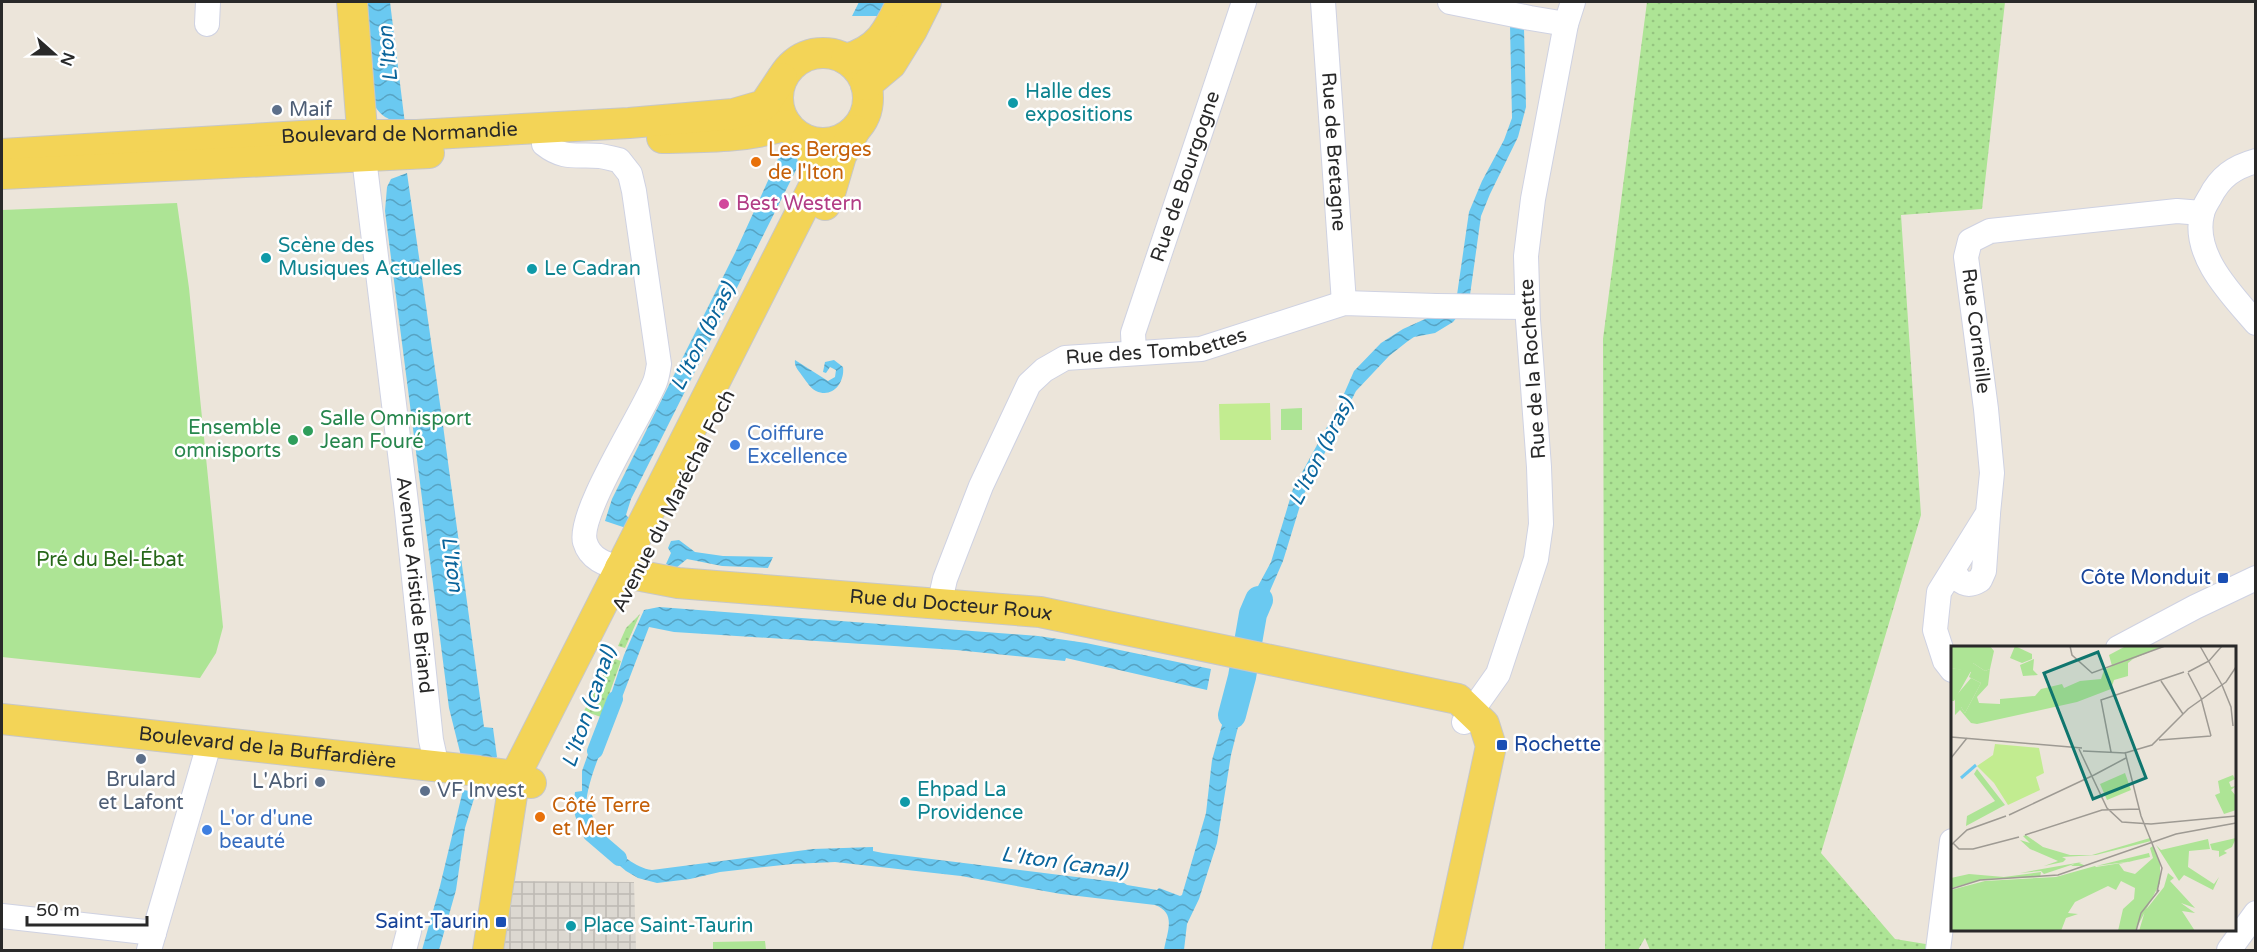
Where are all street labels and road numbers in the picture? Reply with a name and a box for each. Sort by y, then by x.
street label: Rue de Bretagne [1316,71,1351,232]
street label: Rue de Bourgogne [1146,88,1225,265]
street label: Boulevard de Normandie [280,117,518,149]
street label: Rue Corneille [1956,267,1996,395]
street label: Rue de la Rochette [1515,278,1551,460]
street label: Rue des Tombettes [1065,323,1250,370]
street label: Avenue du Maréchal Foch [607,386,741,616]
street label: Avenue Aristide Briand [391,475,438,695]
street label: Rue du Docteur Roux [849,585,1055,626]
street label: Boulevard de la Buffardière [137,722,398,774]

